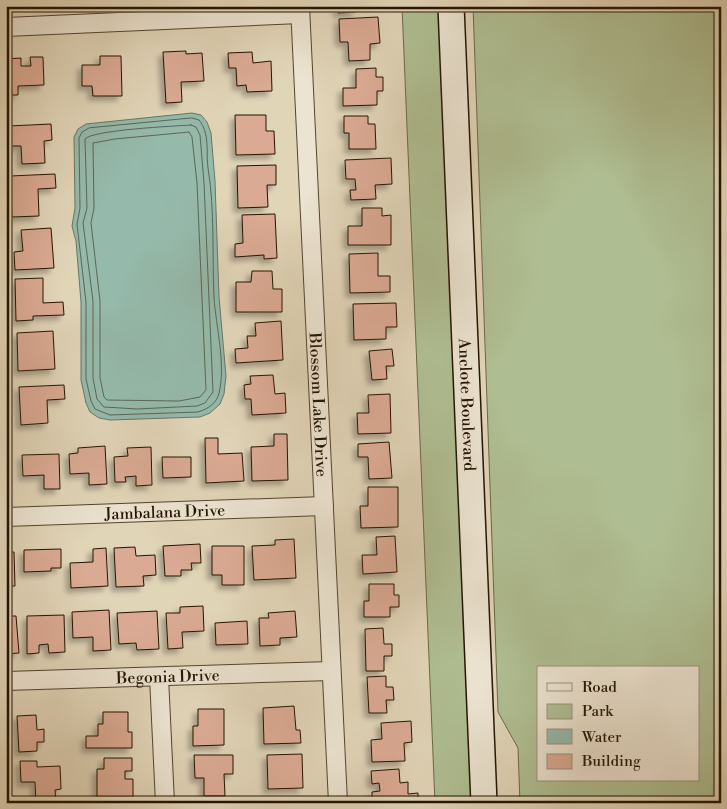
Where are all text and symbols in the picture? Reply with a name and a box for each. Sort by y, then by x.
street label: Blossom Lake Drive [305,331,331,477]
street label: Anclote Boulevard [454,337,479,472]
street label: Jambalana Drive [103,500,226,525]
street label: Begonia Drive [115,665,220,689]
legend [537,666,700,782]
text: Road [582,678,617,697]
text: Park [582,702,614,721]
text: Water [581,728,622,747]
text: Building [581,752,641,771]

